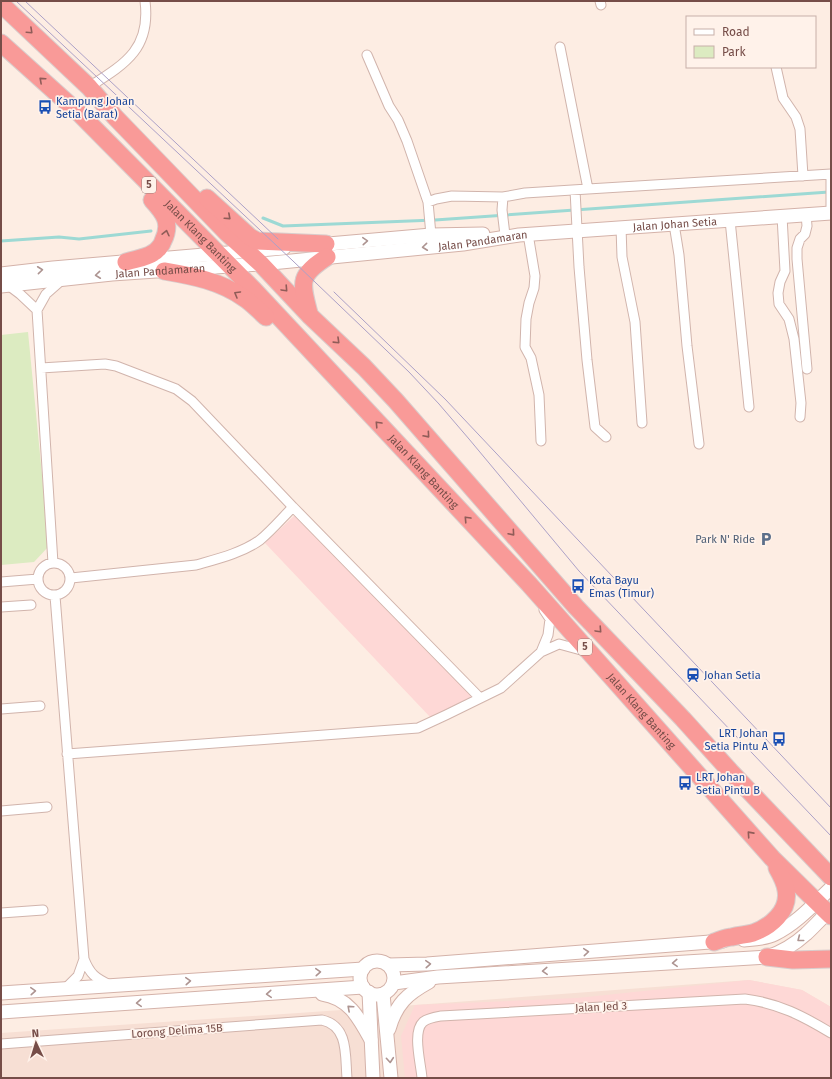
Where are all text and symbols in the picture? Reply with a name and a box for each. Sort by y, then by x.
legend [686,16,816,68]
text: Road [722,25,750,39]
one-way arrow [25,26,33,33]
text: Park [722,45,746,59]
one-way arrow [39,77,46,84]
place label: Kampung Johan Setia (Barat) [56,95,135,121]
bus stop icon: Kampung Johan Setia (Barat) [37,99,53,115]
road number: 5 [142,177,156,193]
street label: Jalan Klang Banting [162,197,240,275]
one-way arrow [223,212,231,220]
street label: Jalan Johan Setia [632,215,718,233]
street label: Jalan Pandamaran [437,228,528,253]
one-way arrow [161,230,169,236]
one-way arrow [362,237,368,246]
one-way arrow [422,243,428,252]
street label: Jalan Pandamaran [115,261,206,280]
one-way arrow [37,266,43,275]
one-way arrow [94,271,101,280]
one-way arrow [280,284,288,292]
one-way arrow [234,291,241,299]
one-way arrow [332,337,340,344]
one-way arrow [375,421,383,429]
street label: Jalan Klang Banting [386,431,462,511]
one-way arrow [422,431,429,438]
one-way arrow [465,516,472,523]
one-way arrow [508,529,515,536]
parking icon: Park N' Ride [758,531,774,547]
place label: Park N' Ride [695,533,755,546]
place label: Kota Bayu Emas (Timur) [589,574,655,600]
bus stop icon: Kota Bayu Emas (Timur) [570,578,586,594]
one-way arrow [594,625,602,633]
road number: 5 [578,639,592,655]
station icon: Johan Setia [685,667,701,683]
place label: Johan Setia [704,669,761,682]
street label: Jalan Klang Banting [605,670,679,752]
place label: LRT Johan Setia Pintu A [705,727,769,753]
bus stop icon: LRT Johan Setia Pintu A [771,731,787,747]
place label: LRT Johan Setia Pintu B [696,771,760,797]
bus stop icon: LRT Johan Setia Pintu B [677,775,693,791]
one-way arrow [748,831,755,839]
one-way arrow [797,935,804,942]
one-way arrow [583,947,589,956]
one-way arrow [672,959,678,967]
one-way arrow [425,960,431,969]
one-way arrow [542,967,548,975]
one-way arrow [315,968,321,977]
one-way arrow [185,976,191,985]
one-way arrow [30,986,36,995]
one-way arrow [266,990,272,999]
one-way arrow [136,998,142,1007]
street label: Jalan Jed 3 [575,999,627,1015]
one-way arrow [347,1005,355,1013]
street label: Lorong Delima 15B [131,1021,224,1041]
north arrow [16,1023,56,1063]
text: N [31,1027,39,1040]
one-way arrow [385,1057,394,1063]

